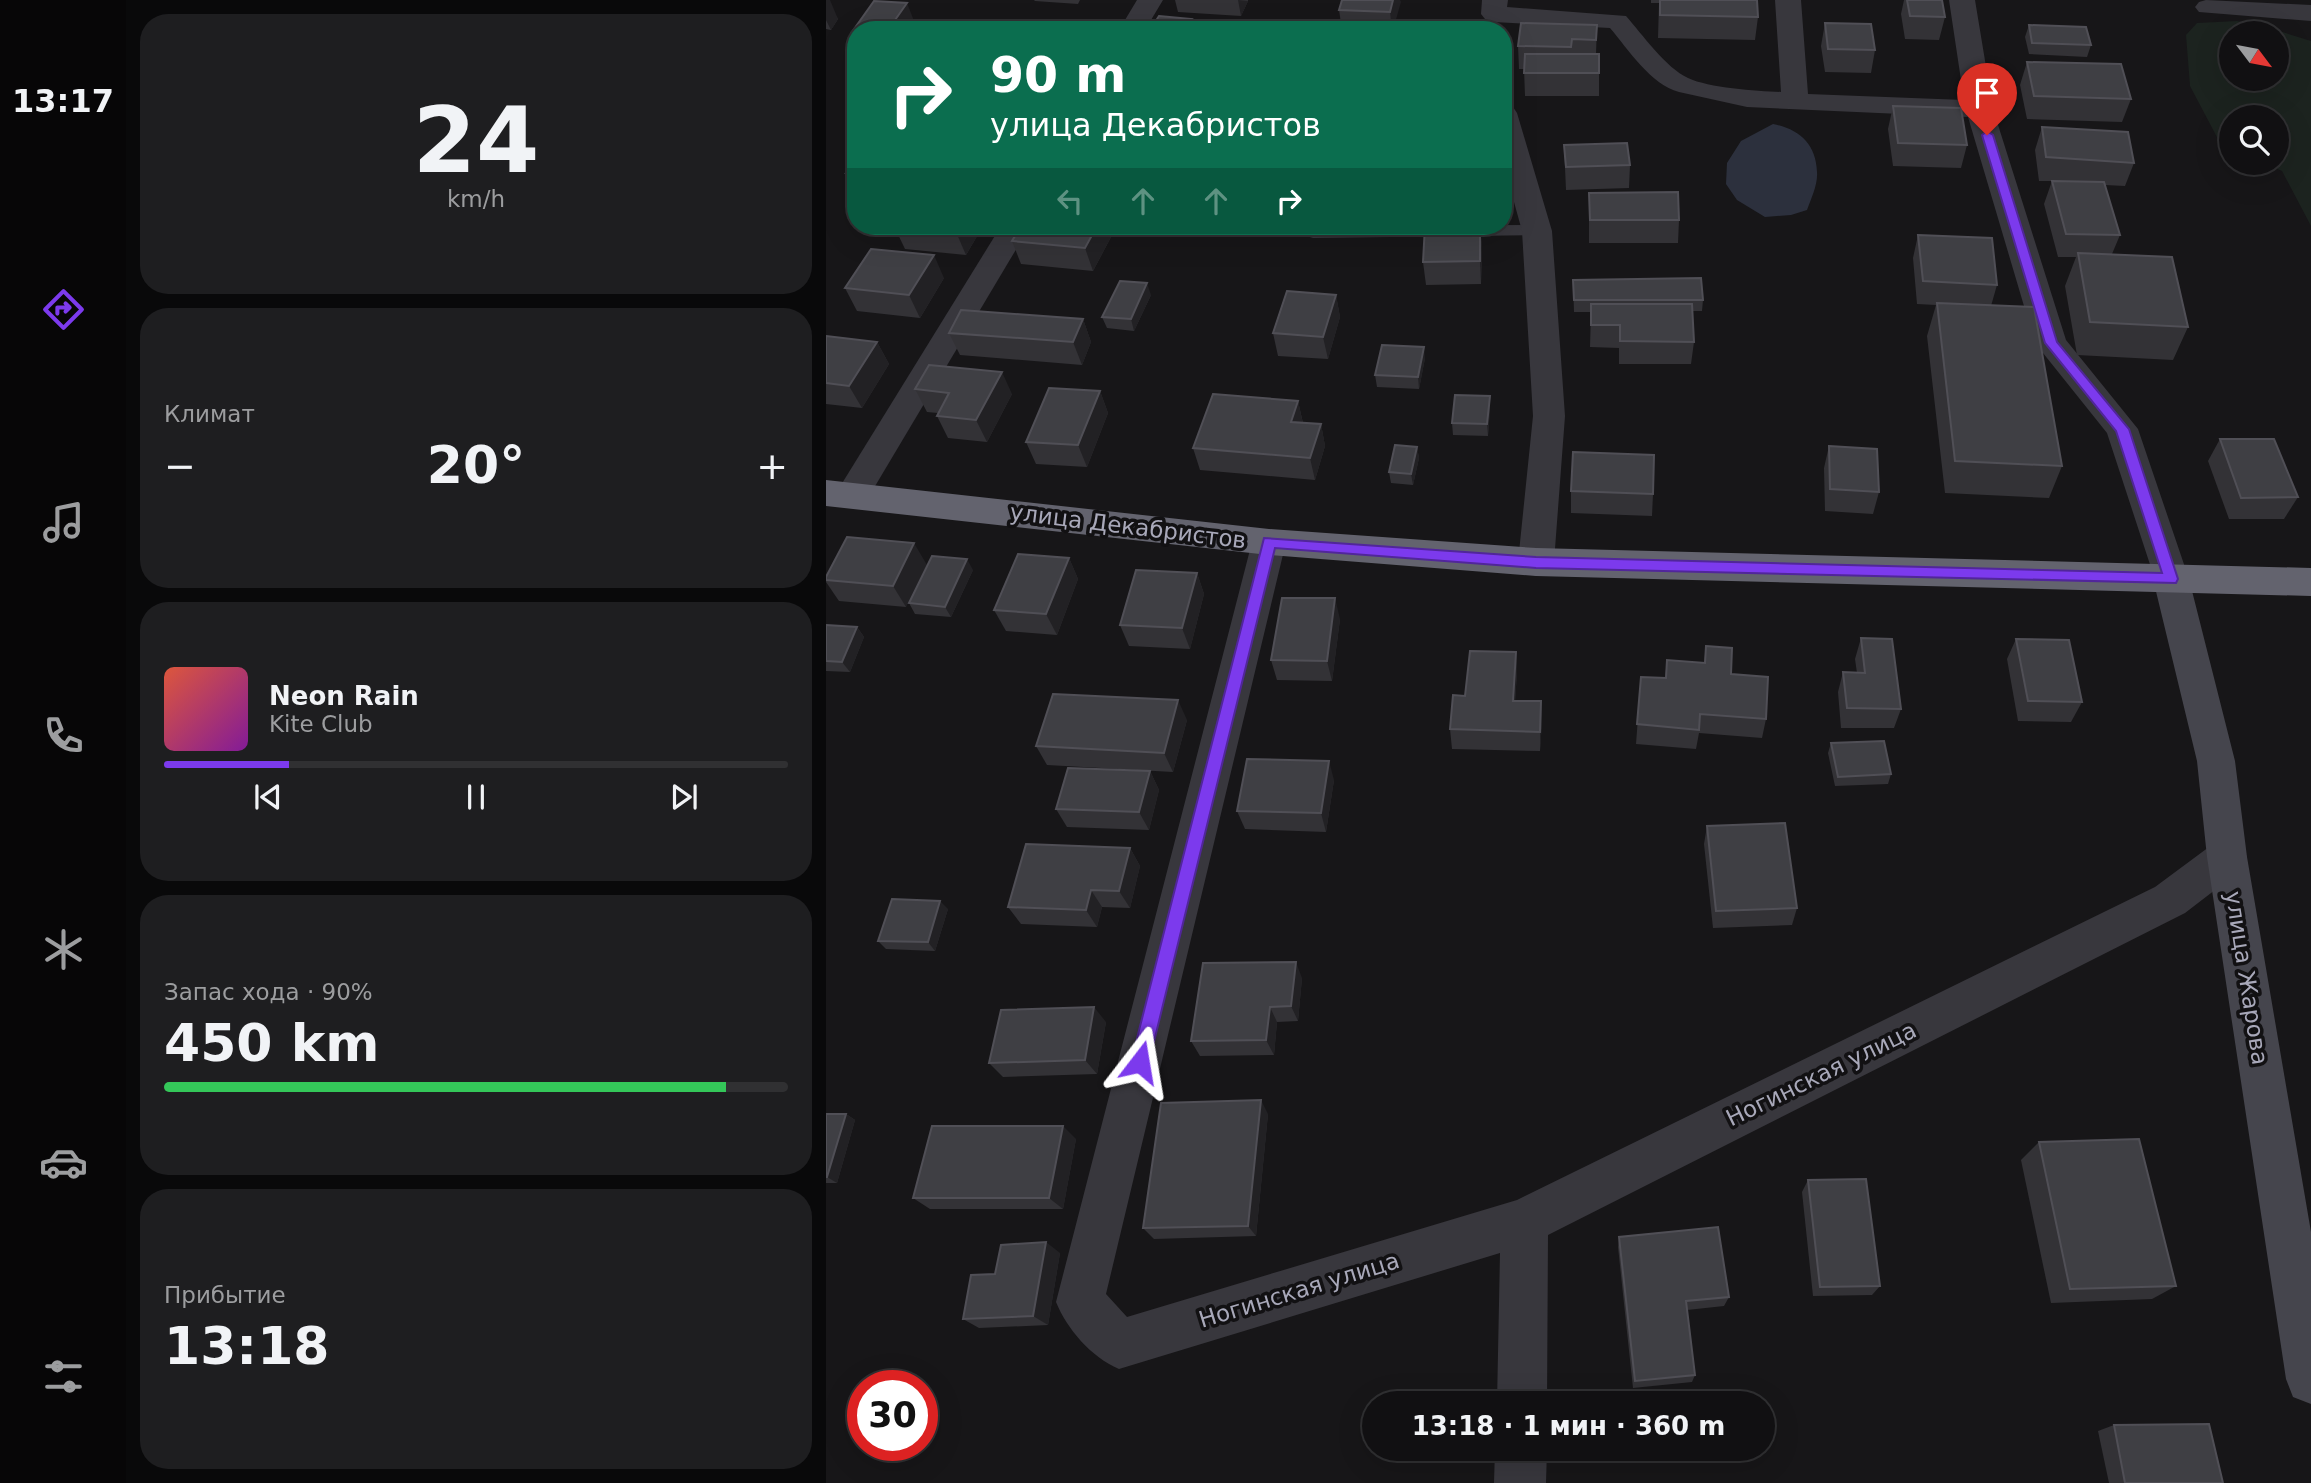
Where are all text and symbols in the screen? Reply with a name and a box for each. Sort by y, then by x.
north arrow [2219,21,2289,91]
map controls [2219,21,2289,175]
text: 90 m [990,47,1126,104]
icon: right [875,49,966,140]
pin [1957,63,2017,135]
icon: arrive [1968,74,2006,112]
text: 13:17 [12,82,114,120]
text: 24 [413,88,539,193]
button: search [2219,105,2289,175]
text: улица Декабристов [990,106,1321,144]
icon: left [1051,182,1089,220]
icon: ahead [1124,182,1162,220]
icon: ahead [1197,182,1235,220]
icon: right [1270,182,1308,220]
text: km/h [447,186,505,212]
icon: directions [39,285,88,334]
text: Климат [164,401,255,427]
text: 20° [427,435,525,495]
text: − [164,444,196,488]
text: + [756,444,788,488]
icon: music [39,498,88,547]
street label: улица Декабристов [1008,499,1248,553]
text: Neon Rain [269,681,419,711]
icon: phone [39,711,88,760]
text: Kite Club [269,711,373,737]
icon: previous [249,778,287,816]
icon: pause [457,778,495,816]
icon: next [665,778,703,816]
street label: улица Жарова [2220,889,2274,1067]
icon: climate [39,925,88,974]
text: Запас хода · 90% [164,979,373,1005]
text: 450 km [164,1013,379,1073]
street label: Ногинская улица [1722,1017,1920,1131]
position arrow [1103,1025,1177,1099]
icon: car [39,1138,88,1187]
street label: Ногинская улица [1196,1247,1402,1333]
text: Прибытие [164,1282,286,1308]
text: 13:18 [164,1316,330,1376]
icon: filters [39,1352,88,1401]
speed limit sign: 30 [847,1370,938,1461]
text: 13:18 · 1 мин · 360 m [1412,1411,1725,1441]

